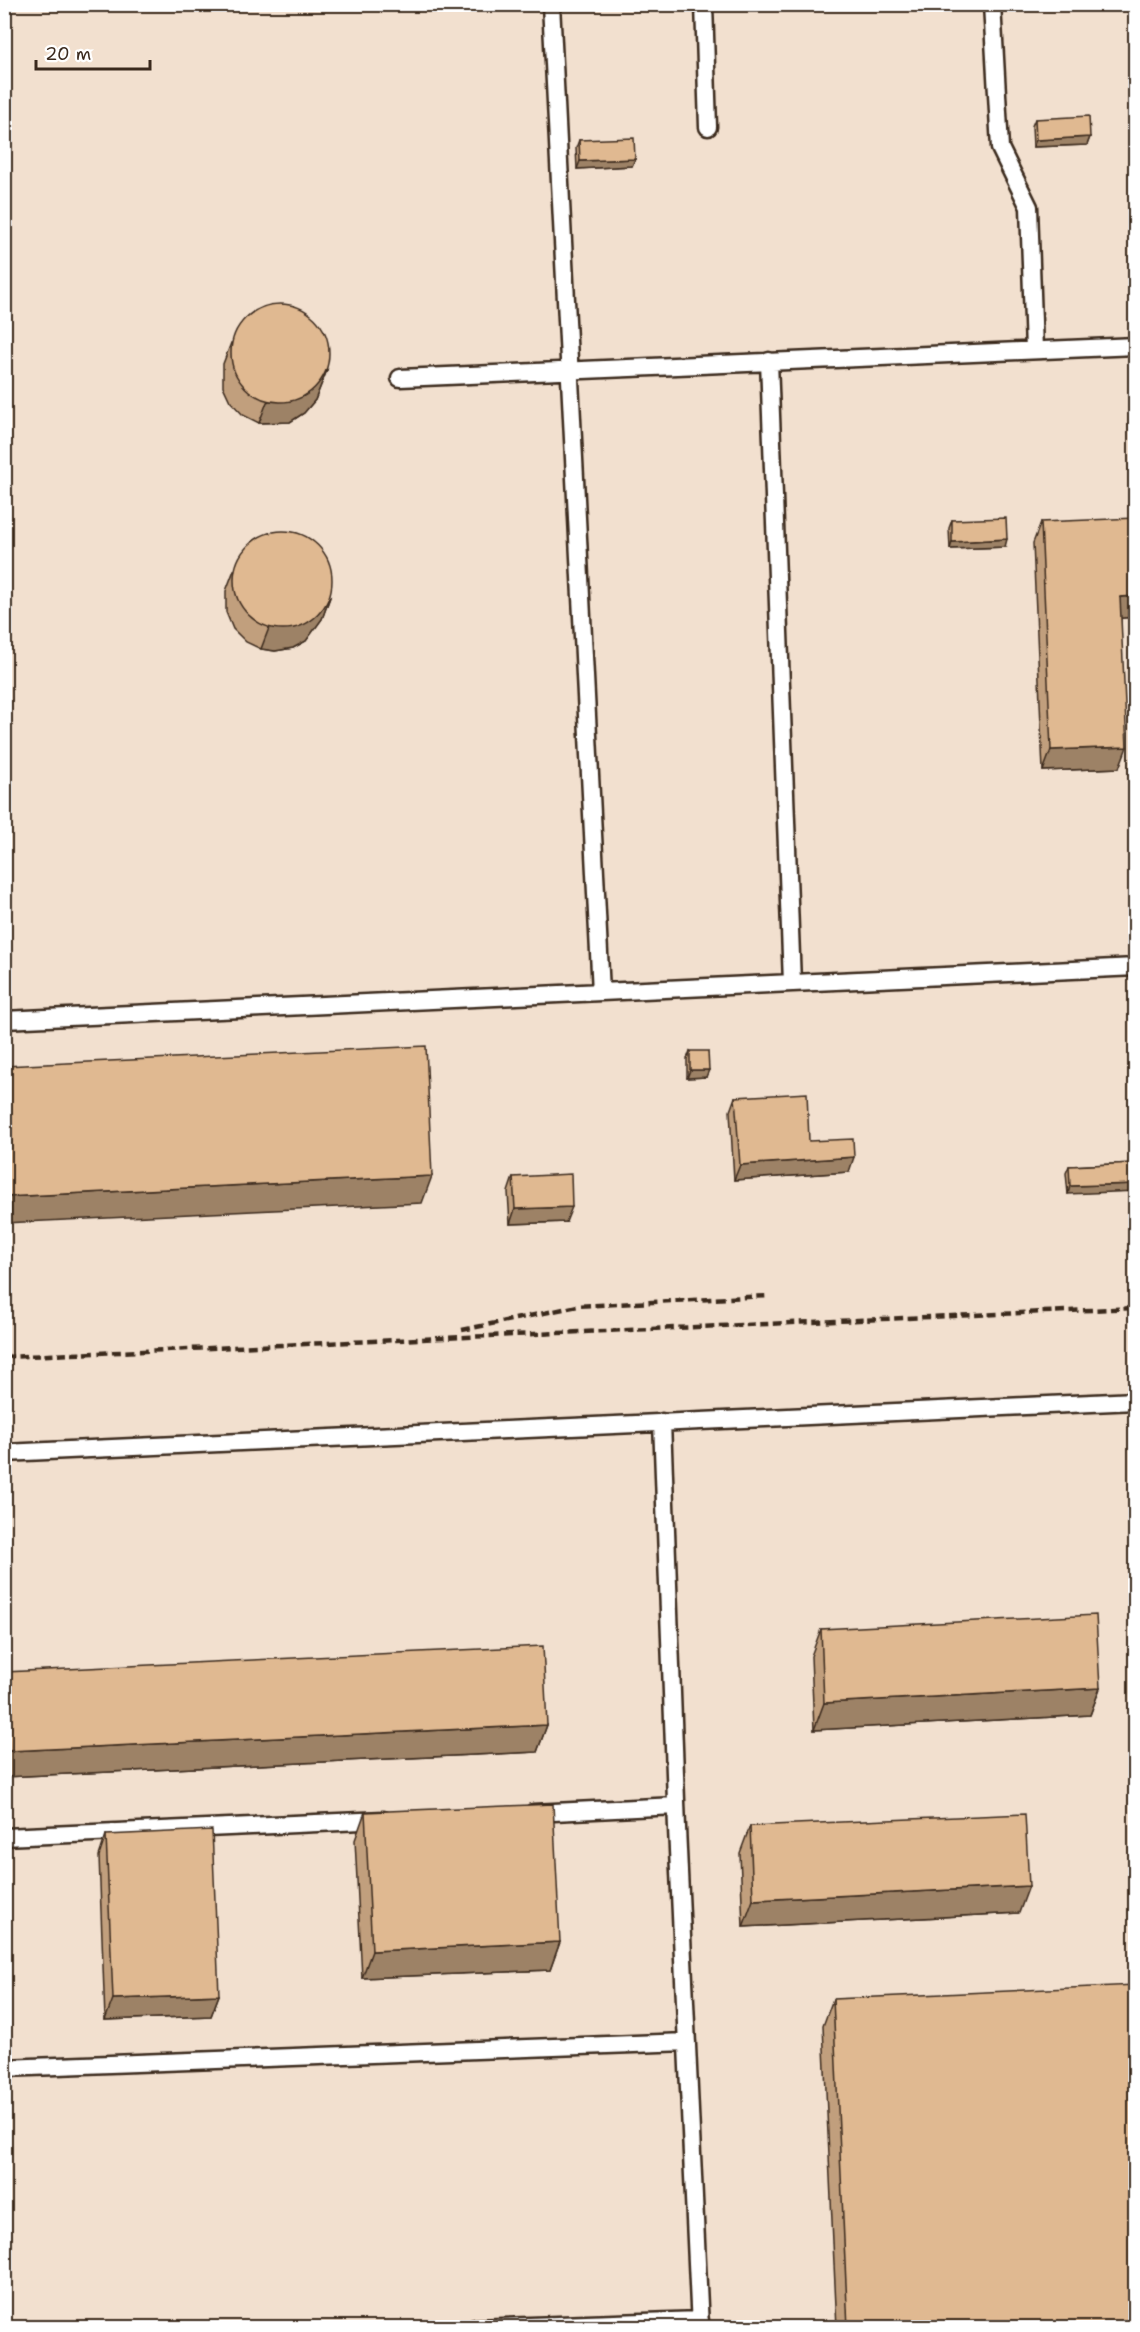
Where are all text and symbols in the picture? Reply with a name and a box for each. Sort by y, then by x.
scale bar [36,33,150,71]
text: 20 m [45,42,91,66]

